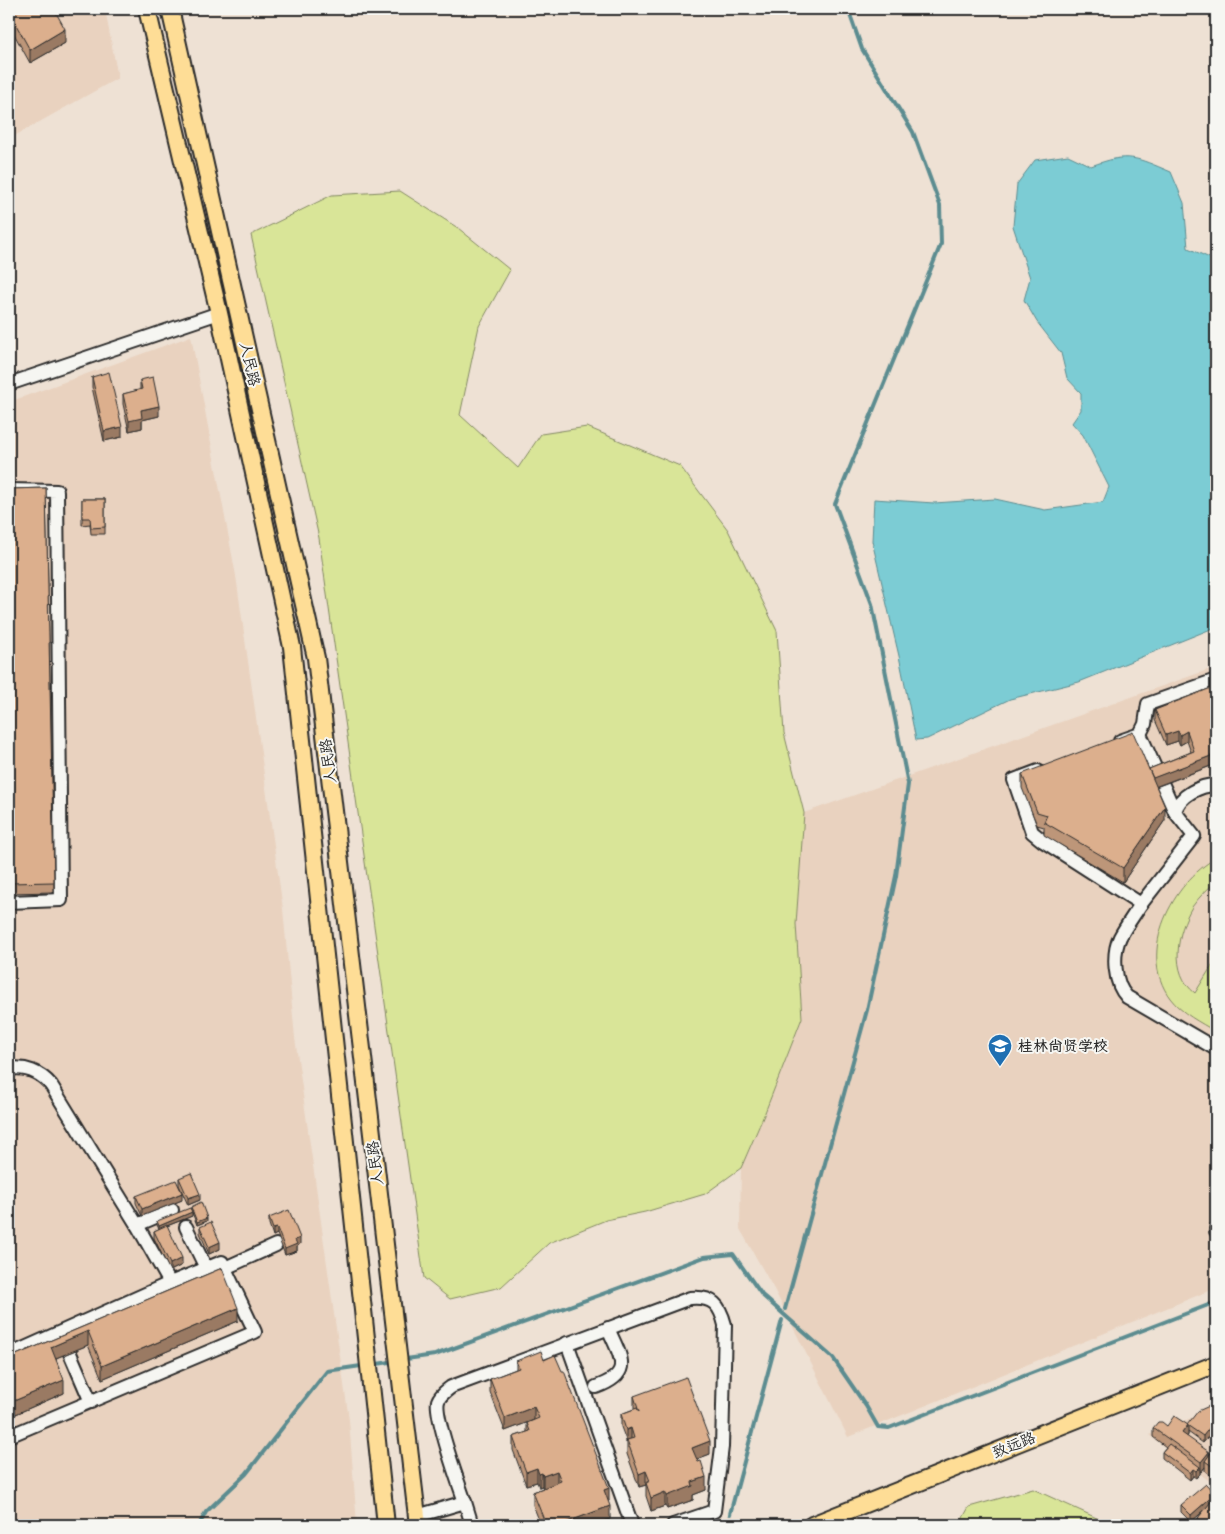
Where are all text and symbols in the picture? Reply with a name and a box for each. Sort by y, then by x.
street label: 人民路 [236,340,264,388]
street label: 人民路 [316,738,340,784]
school or university icon: 桂林尚贤学校 [987,1033,1013,1067]
place label: 桂林尚贤学校 [1018,1037,1108,1055]
street label: 人民路 [363,1140,387,1186]
street label: 致远路 [990,1428,1038,1462]

